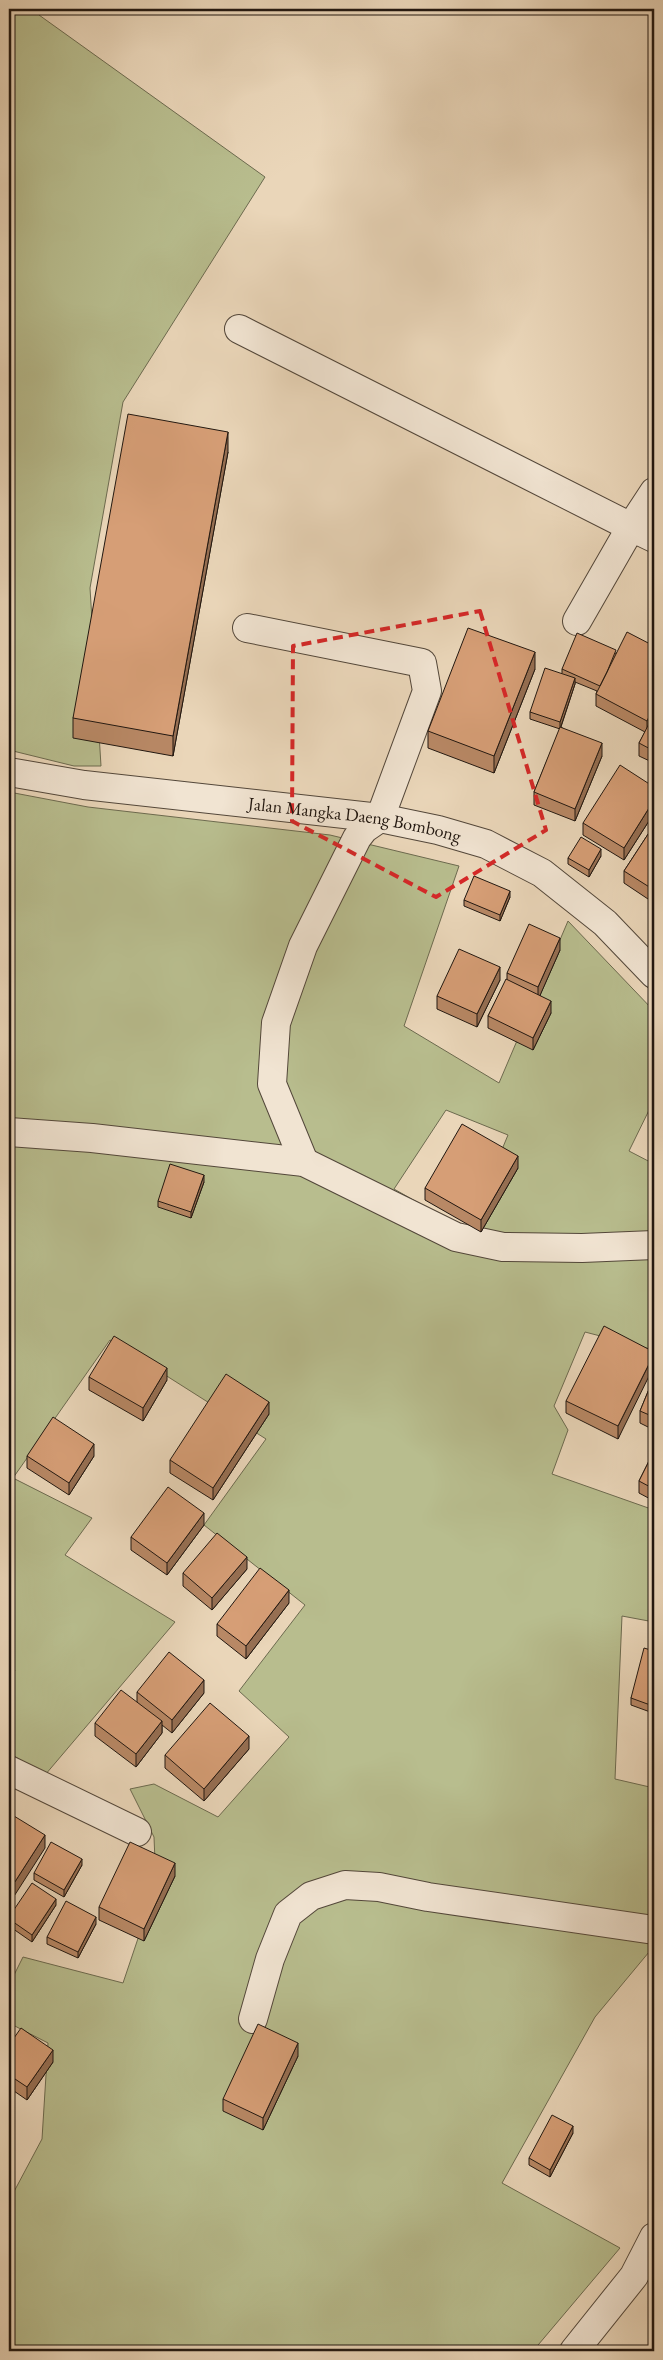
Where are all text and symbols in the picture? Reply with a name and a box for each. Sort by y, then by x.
street label: Jalan Mangka Daeng Bombong [245,791,464,847]

